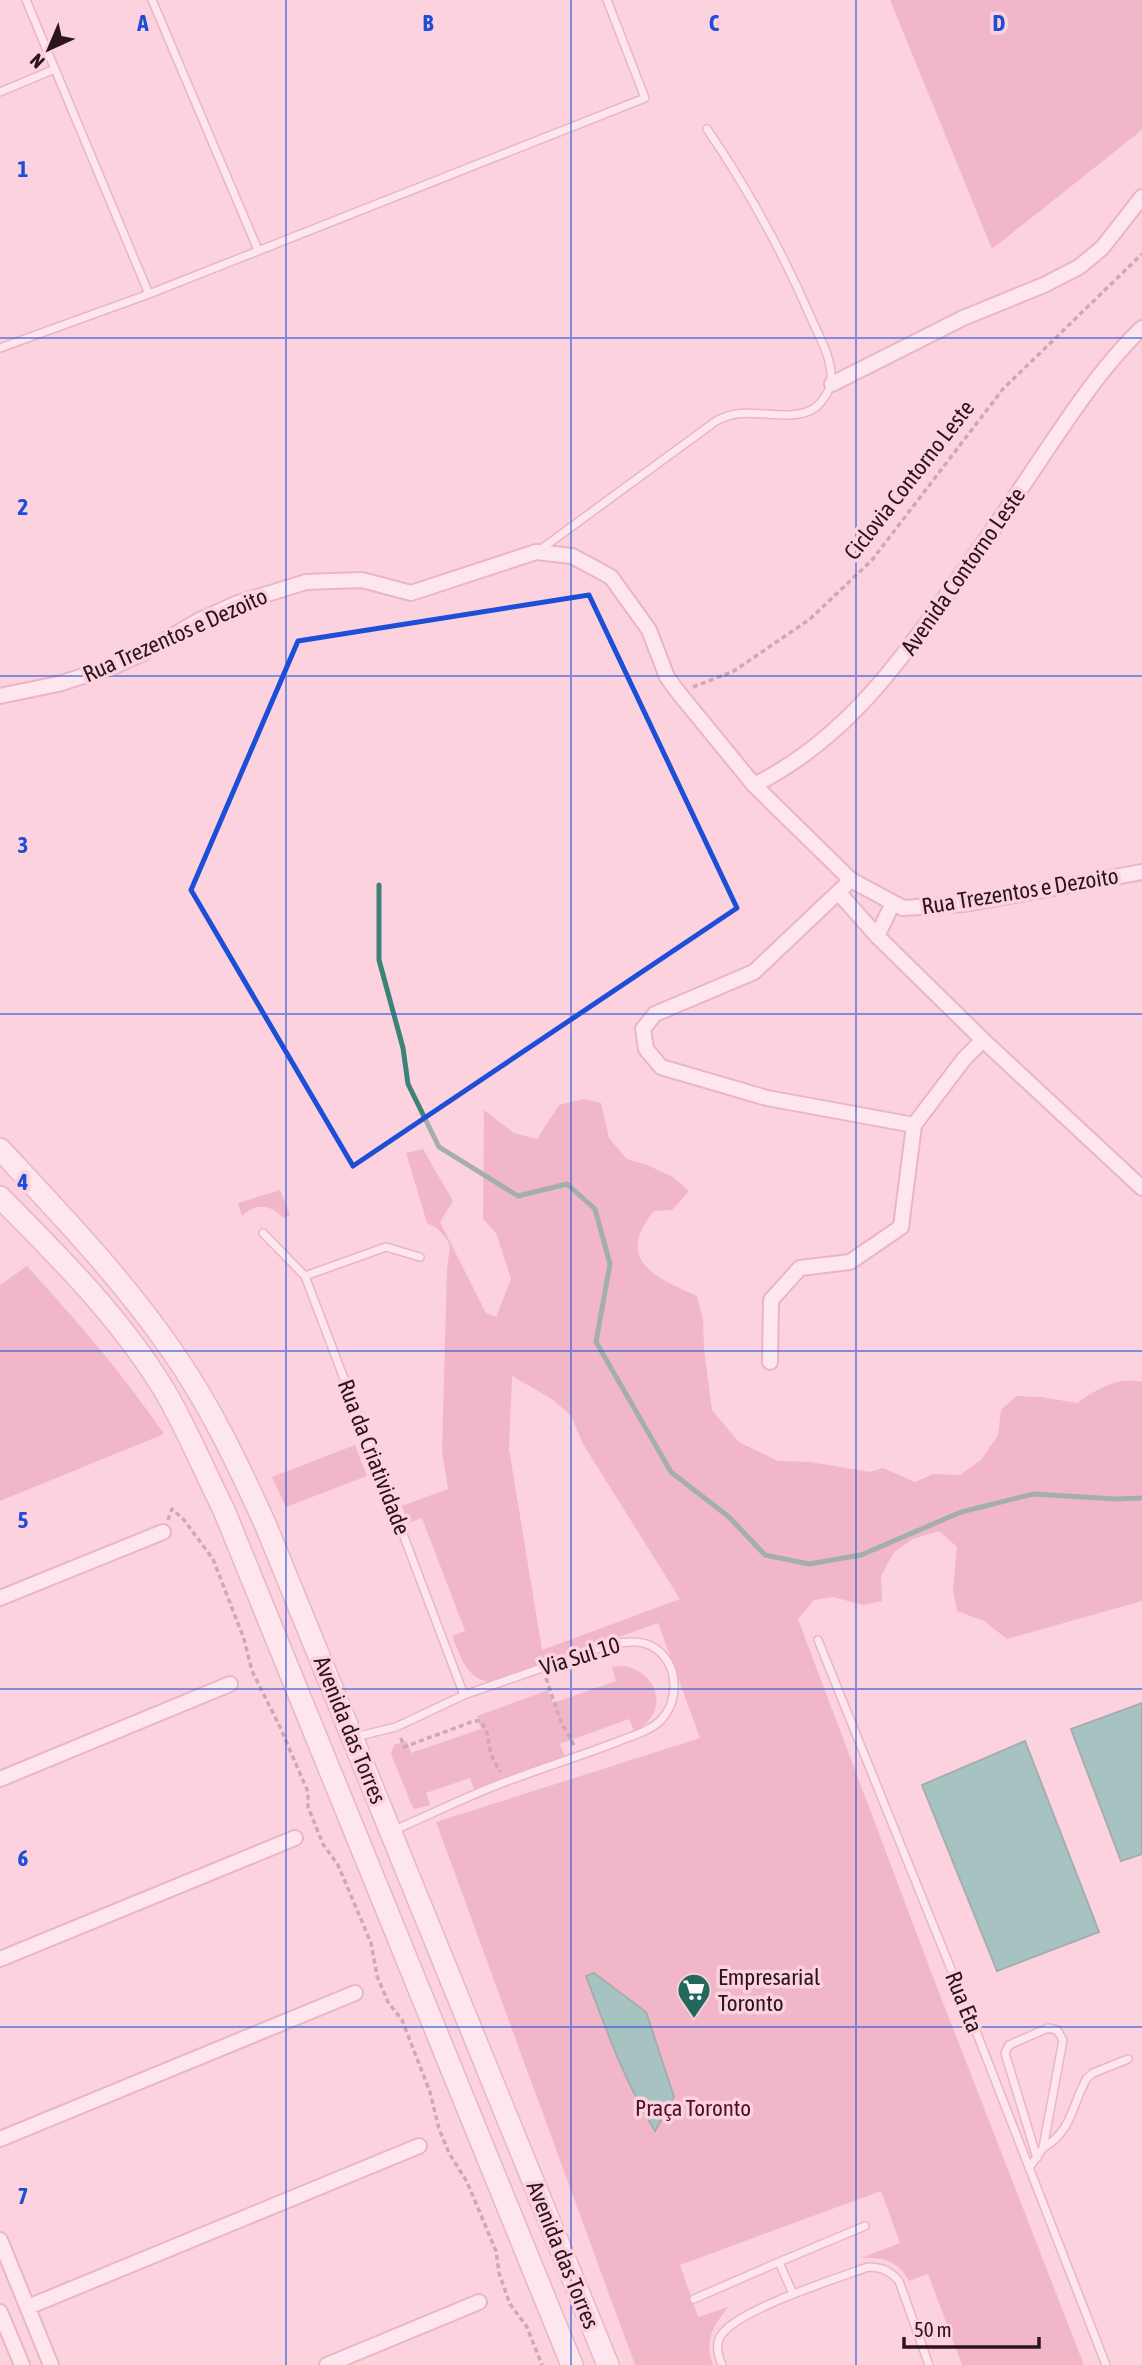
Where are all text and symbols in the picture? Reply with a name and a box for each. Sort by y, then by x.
text: A [136,10,149,36]
text: B [423,10,434,36]
text: C [709,10,720,36]
text: D [993,10,1006,36]
north arrow [14,14,84,84]
text: N [26,49,49,73]
text: 1 [18,156,29,182]
street label: Ciclovia Contorno Leste [839,395,979,565]
street label: Avenida Contorno Leste [896,482,1030,660]
text: 2 [18,494,28,520]
street label: Rua Trezentos e Dezoito [79,583,271,687]
text: 3 [18,832,28,858]
street label: Rua Trezentos e Dezoito [920,863,1120,919]
text: 4 [17,1169,29,1195]
street label: Rua da Criatividade [332,1376,416,1538]
text: 5 [18,1507,29,1533]
street label: Via Sul 10 [537,1632,623,1680]
street label: Avenida das Torres [309,1652,391,1808]
text: 6 [18,1845,29,1871]
place label: Empresarial Toronto [718,1964,820,2016]
street label: Rua Eta [940,1968,988,2036]
supermarket icon: Empresarial Toronto [675,1971,713,2020]
park label: Praça Toronto [635,2095,751,2121]
street label: Avenida das Torres [522,2177,604,2333]
text: 7 [18,2183,28,2209]
scale bar [904,2306,1039,2350]
text: 50 m [914,2317,952,2341]

